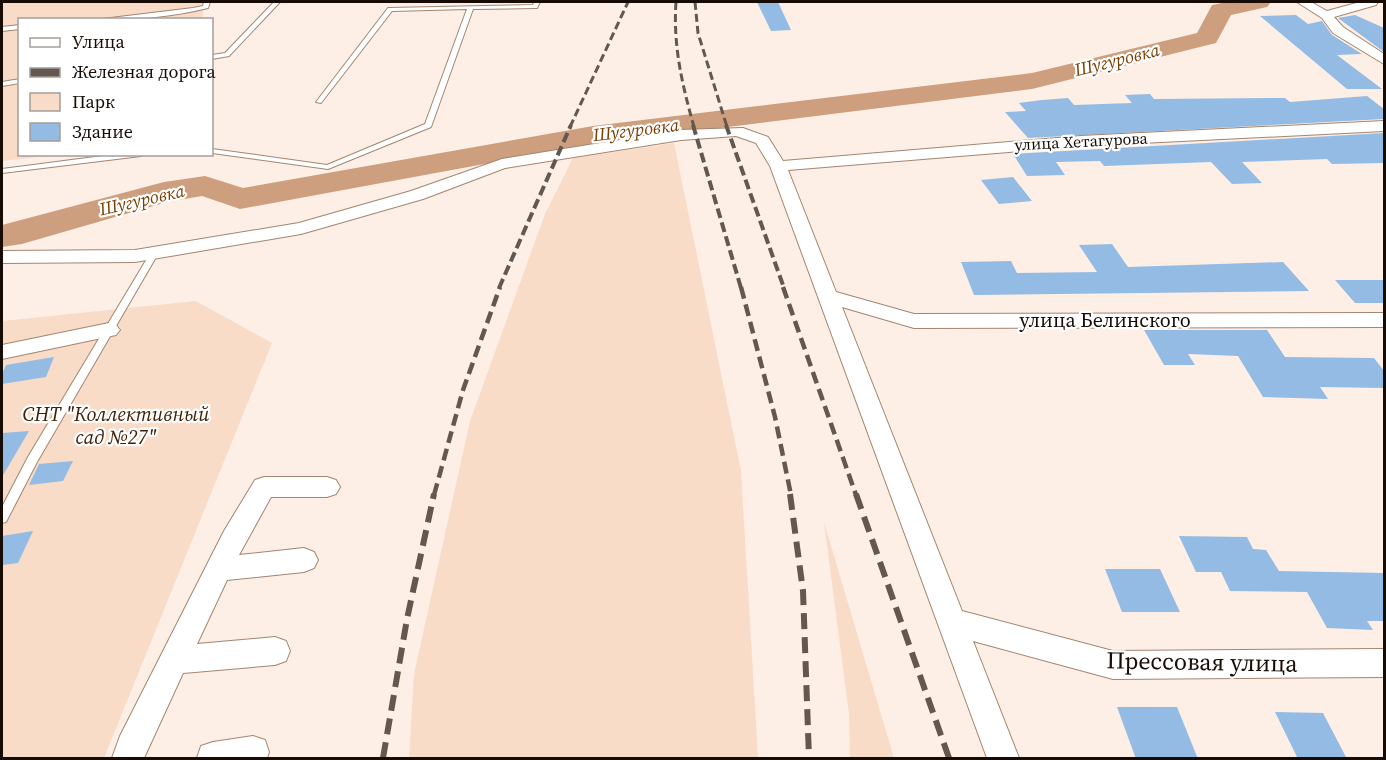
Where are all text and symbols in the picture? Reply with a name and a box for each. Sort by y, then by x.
legend [18,18,213,156]
text: Улица [72,29,125,54]
water label: Шугуровка [1071,37,1163,82]
text: Железная дорога [72,59,217,84]
text: Парк [72,89,115,114]
water label: Шугуровка [590,112,681,147]
text: Здание [72,119,133,144]
street label: улица Хетагурова [1014,126,1149,155]
water label: Шугуровка [96,177,188,222]
street label: улица Белинского [1019,306,1191,334]
park label: СНТ "Коллективный сад №27" [22,400,210,451]
street label: Прессовая улица [1106,643,1299,680]

